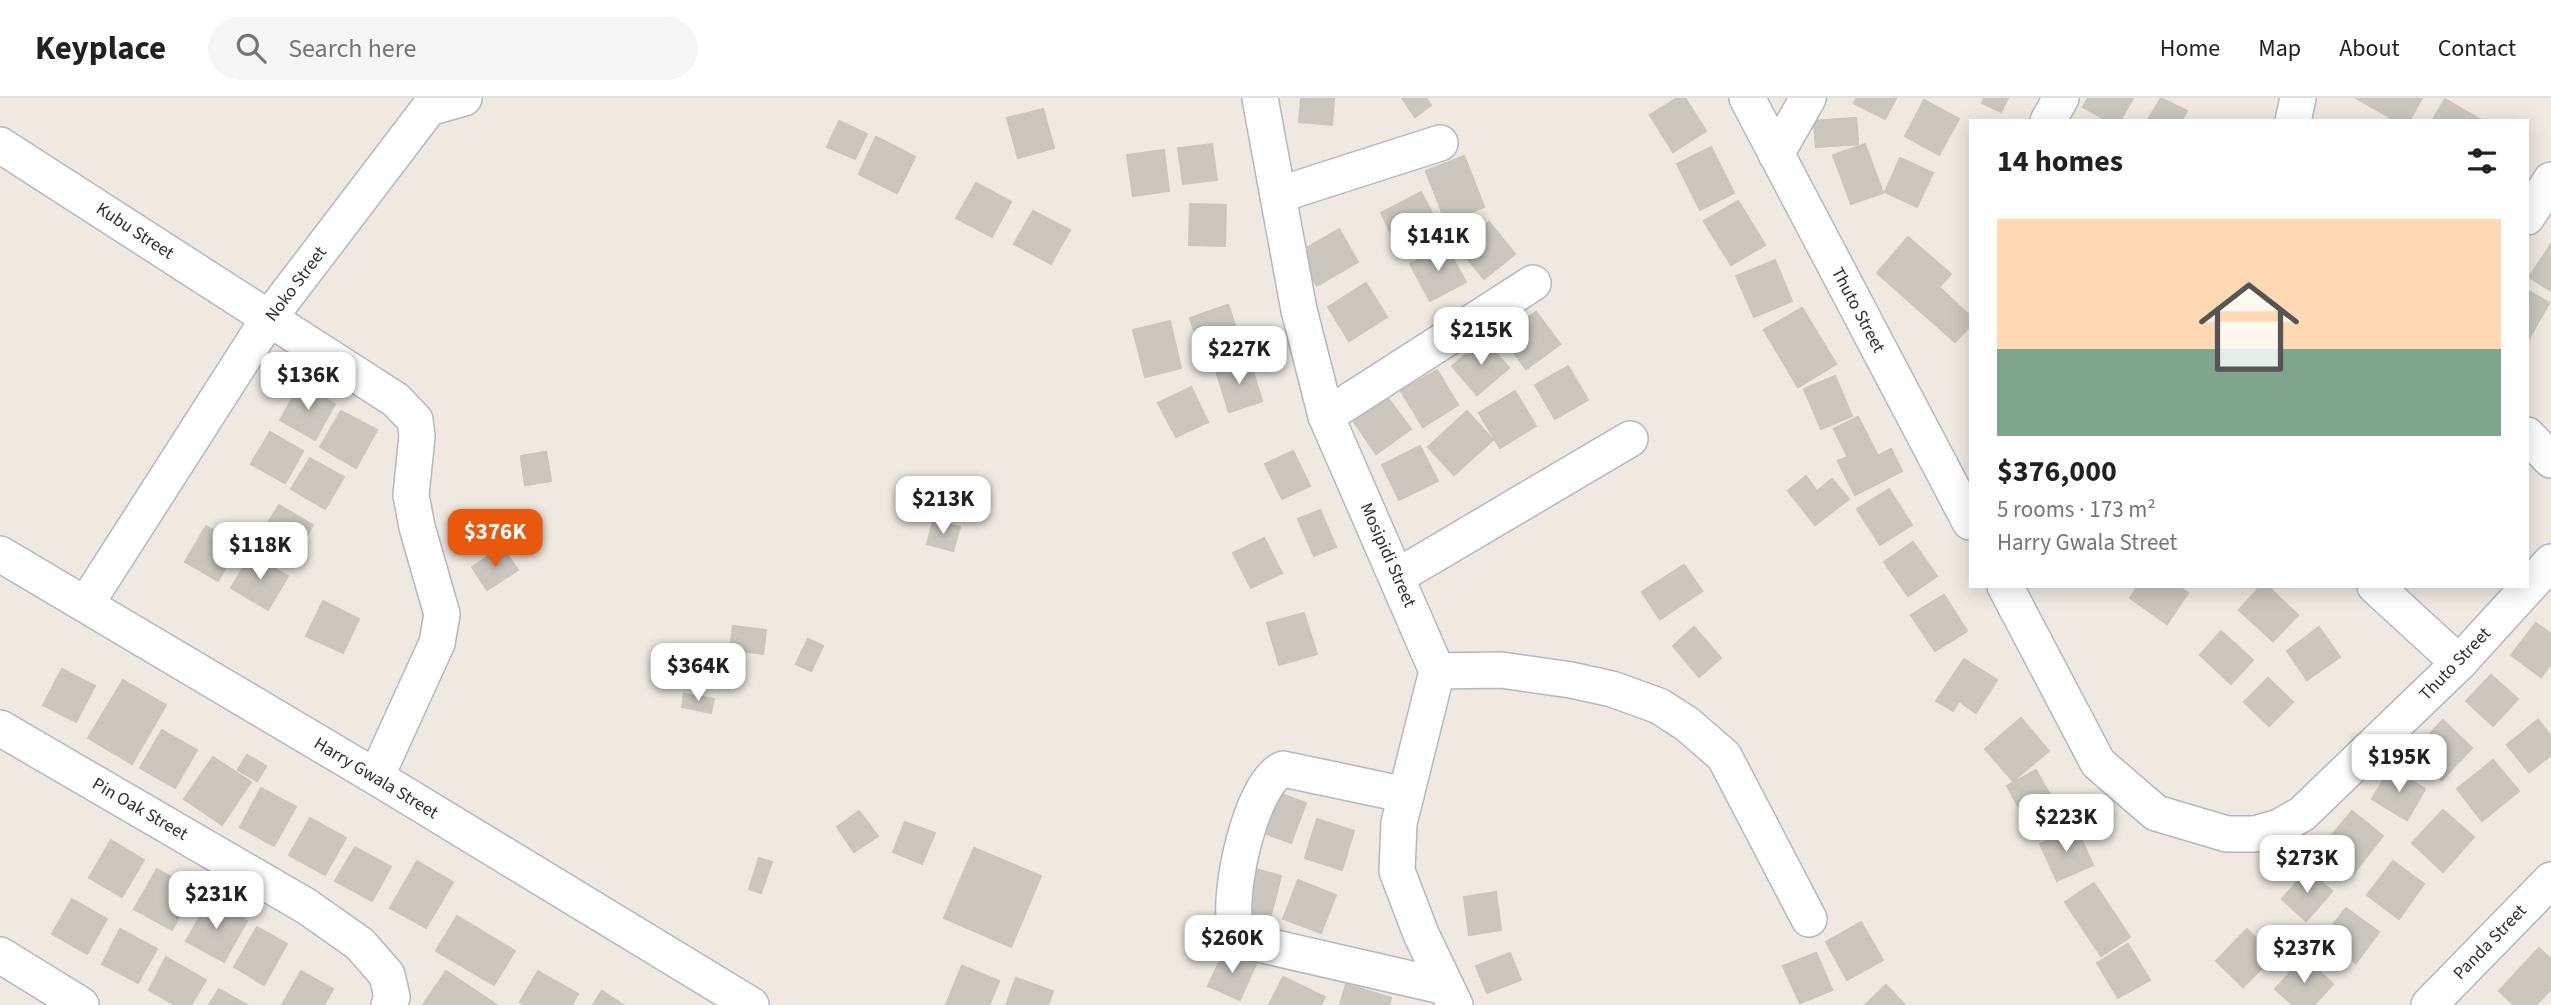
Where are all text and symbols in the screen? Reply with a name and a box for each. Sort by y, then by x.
search box [208,17,698,80]
text: Keyplace [35,25,166,72]
icon: search [232,29,270,67]
text: Search here [288,30,416,67]
text: Home [2160,31,2220,66]
text: Map [2258,31,2301,66]
text: About [2339,31,2400,66]
text: Contact [2438,31,2516,66]
text: 14 homes [1997,140,2123,183]
icon: filters [2463,142,2501,180]
street label: Kubu Street [91,196,179,266]
pin: $141K [1389,214,1487,273]
text: $141K [1407,219,1469,252]
street label: Noko Street [259,241,333,327]
street label: Thuto Street [1825,263,1891,357]
icon: home [2186,264,2312,390]
pin: $215K [1432,308,1530,367]
text: $215K [1450,313,1512,346]
pin: $227K [1190,327,1288,386]
text: $227K [1208,332,1270,365]
pin: $136K [259,352,357,412]
text: $136K [277,358,339,391]
text: $376,000 [1997,450,2117,493]
pin: $213K [894,476,992,536]
text: $213K [912,482,974,515]
text: 5 rooms · 173 m² [1997,493,2156,526]
street label: Mosipidi Street [1354,499,1422,611]
pin: $376K [446,510,544,569]
text: $376K [464,515,526,548]
pin: $118K [211,522,309,582]
text: Harry Gwala Street [1997,526,2177,559]
text: $118K [229,528,291,561]
street label: Thuto Street [2414,622,2496,706]
pin: $364K [649,644,747,703]
text: $364K [667,649,729,682]
street label: Harry Gwala Street [309,731,443,825]
pin: $195K [2350,734,2448,794]
text: $195K [2368,740,2430,773]
street label: Pin Oak Street [88,771,192,847]
pin: $223K [2017,794,2115,854]
text: $223K [2035,800,2097,833]
pin: $273K [2258,836,2356,895]
text: $273K [2276,841,2338,874]
pin: $231K [167,872,265,931]
text: $231K [185,877,247,910]
street label: Panda Street [2448,899,2532,985]
pin: $260K [1183,916,1281,975]
text: $260K [1201,921,1263,954]
pin: $237K [2255,926,2353,985]
text: $237K [2273,931,2335,964]

